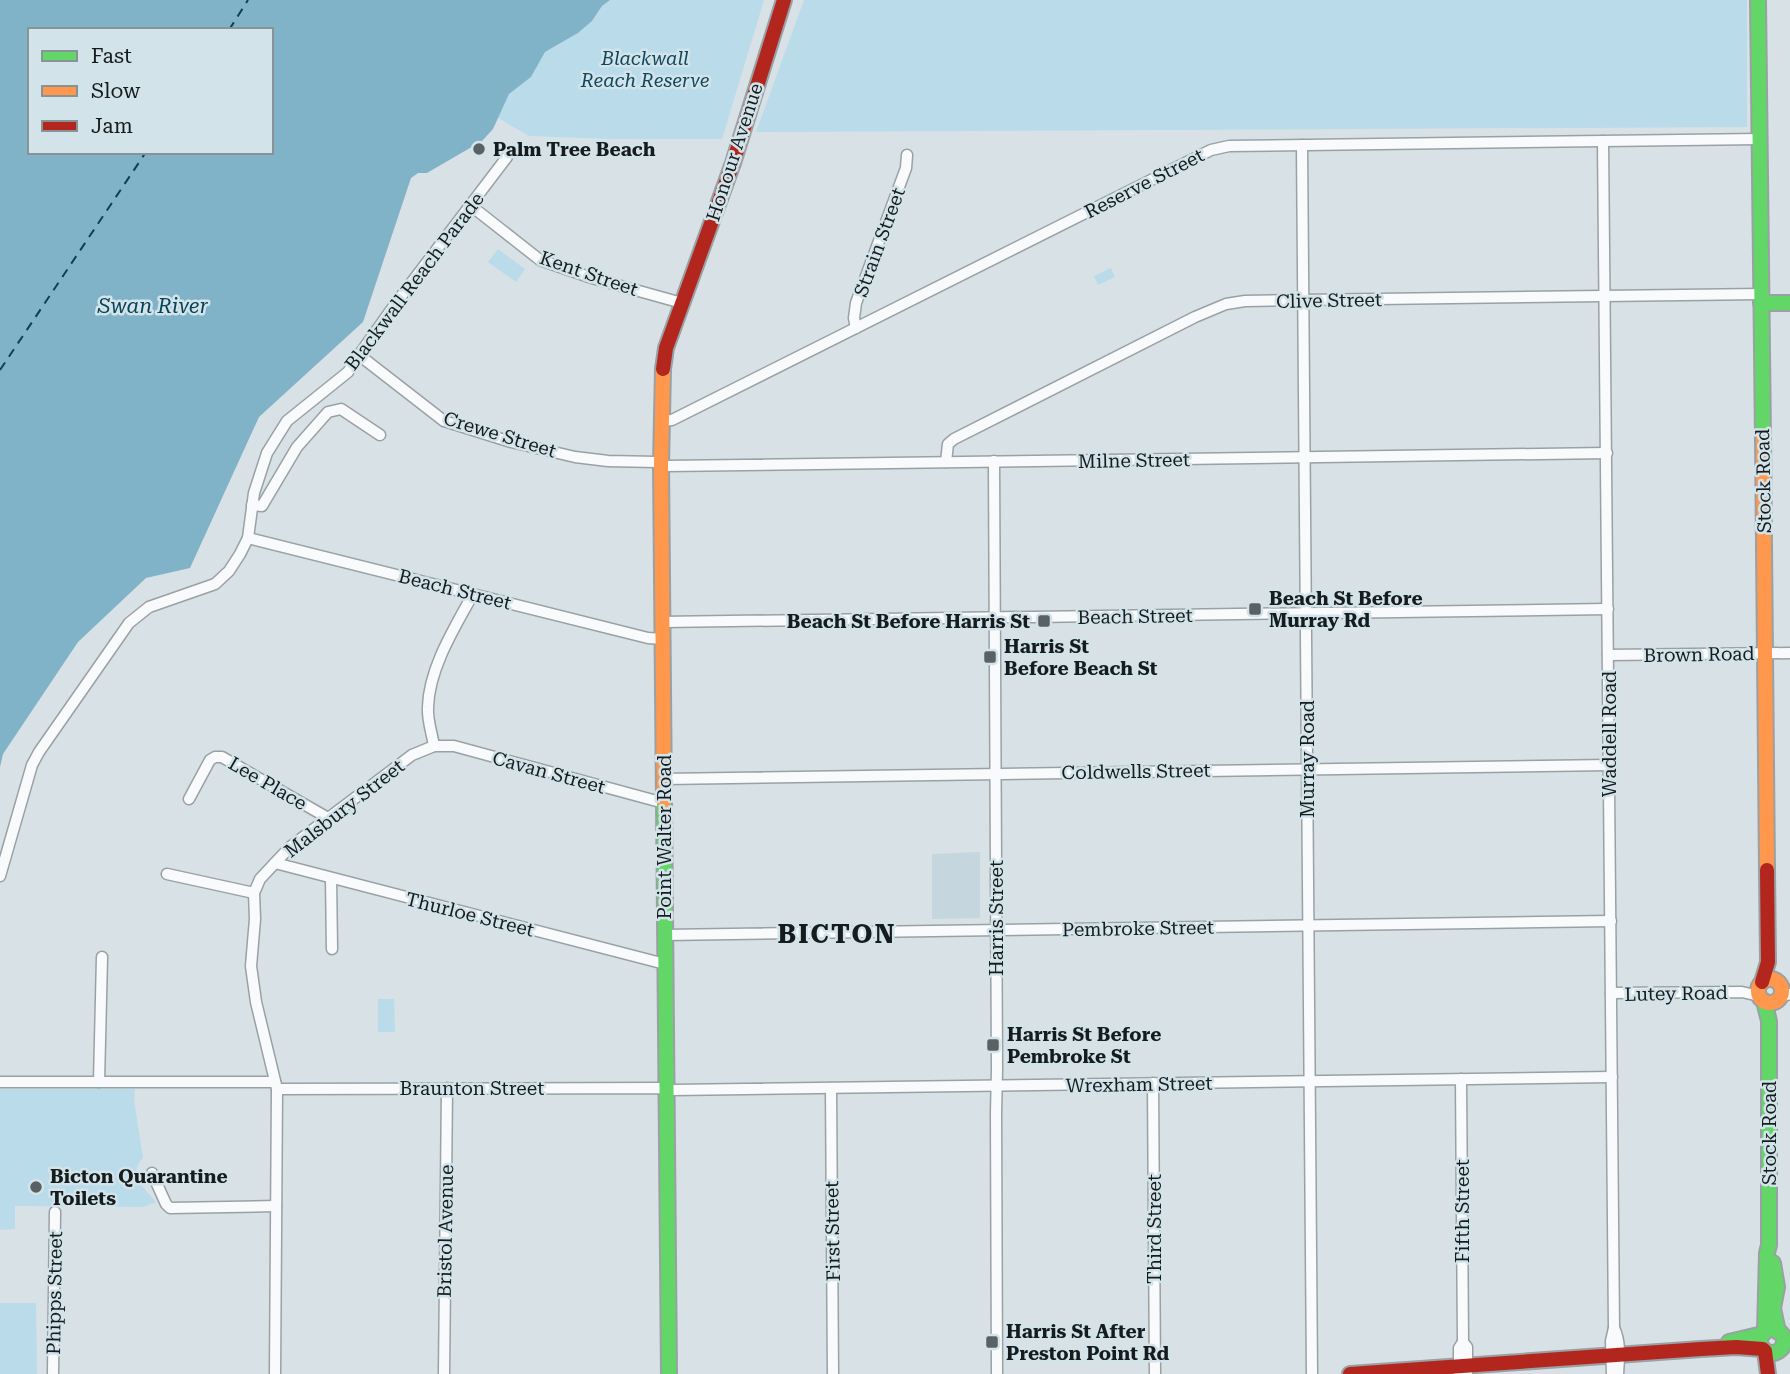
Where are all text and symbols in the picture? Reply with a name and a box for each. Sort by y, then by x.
legend [28,28,273,154]
text: Fast [91,44,132,68]
park label: Blackwall Reach Reserve [580,47,710,92]
text: Slow [91,79,141,103]
street label: Honour Avenue [701,80,768,224]
text: Jam [91,114,133,138]
place label: Palm Tree Beach [493,138,656,161]
marker: Palm Tree Beach [471,141,487,157]
street label: Reserve Street [1081,143,1208,223]
street label: Strain Street [849,184,910,300]
street label: Blackwall Reach Parade [340,188,489,375]
street label: Kent Street [537,246,641,301]
street label: Clive Street [1276,288,1382,313]
water label: Swan River [97,294,208,318]
street label: Crewe Street [441,406,559,463]
street label: Stock Road [1751,429,1776,533]
street label: Milne Street [1078,448,1190,473]
street label: Beach Street [396,564,514,615]
place label: Beach St Before Murray Rd [1269,587,1423,632]
marker: Beach St Before Murray Rd [1247,601,1263,617]
street label: Beach Street [1077,604,1193,629]
place label: Beach St Before Harris St [787,610,1030,633]
marker: Beach St Before Harris St [1036,613,1052,629]
place label: Harris St Before Beach St [1004,635,1158,680]
street label: Brown Road [1643,642,1755,667]
marker: Harris St Before Beach St [982,649,998,665]
street label: Waddell Road [1598,671,1621,797]
street label: Murray Road [1296,700,1319,818]
street label: Cavan Street [490,746,608,799]
street label: Lee Place [224,752,311,815]
street label: Malsbury Street [280,754,409,862]
street label: Point Walter Road [653,755,676,919]
street label: Coldwells Street [1061,759,1211,784]
street label: Harris Street [985,860,1008,976]
street label: Thurloe Street [403,887,537,942]
street label: Pembroke Street [1062,916,1214,941]
district label: BICTON [778,919,896,949]
street label: Lutey Road [1624,981,1728,1006]
place label: Harris St Before Pembroke St [1007,1023,1161,1068]
marker: Harris St Before Pembroke St [985,1037,1001,1053]
street label: Wrexham Street [1065,1072,1213,1097]
street label: Braunton Street [400,1077,544,1100]
street label: Stock Road [1758,1081,1781,1185]
street label: Fifth Street [1451,1159,1474,1263]
street label: Bristol Avenue [433,1164,458,1298]
place label: Bicton Quarantine Toilets [50,1165,228,1210]
street label: Third Street [1143,1174,1166,1284]
marker: Bicton Quarantine Toilets [28,1179,44,1195]
street label: First Street [820,1180,845,1282]
street label: Phipps Street [42,1231,67,1355]
place label: Harris St After Preston Point Rd [1006,1320,1169,1365]
marker: Harris St After Preston Point Rd [984,1334,1000,1350]

